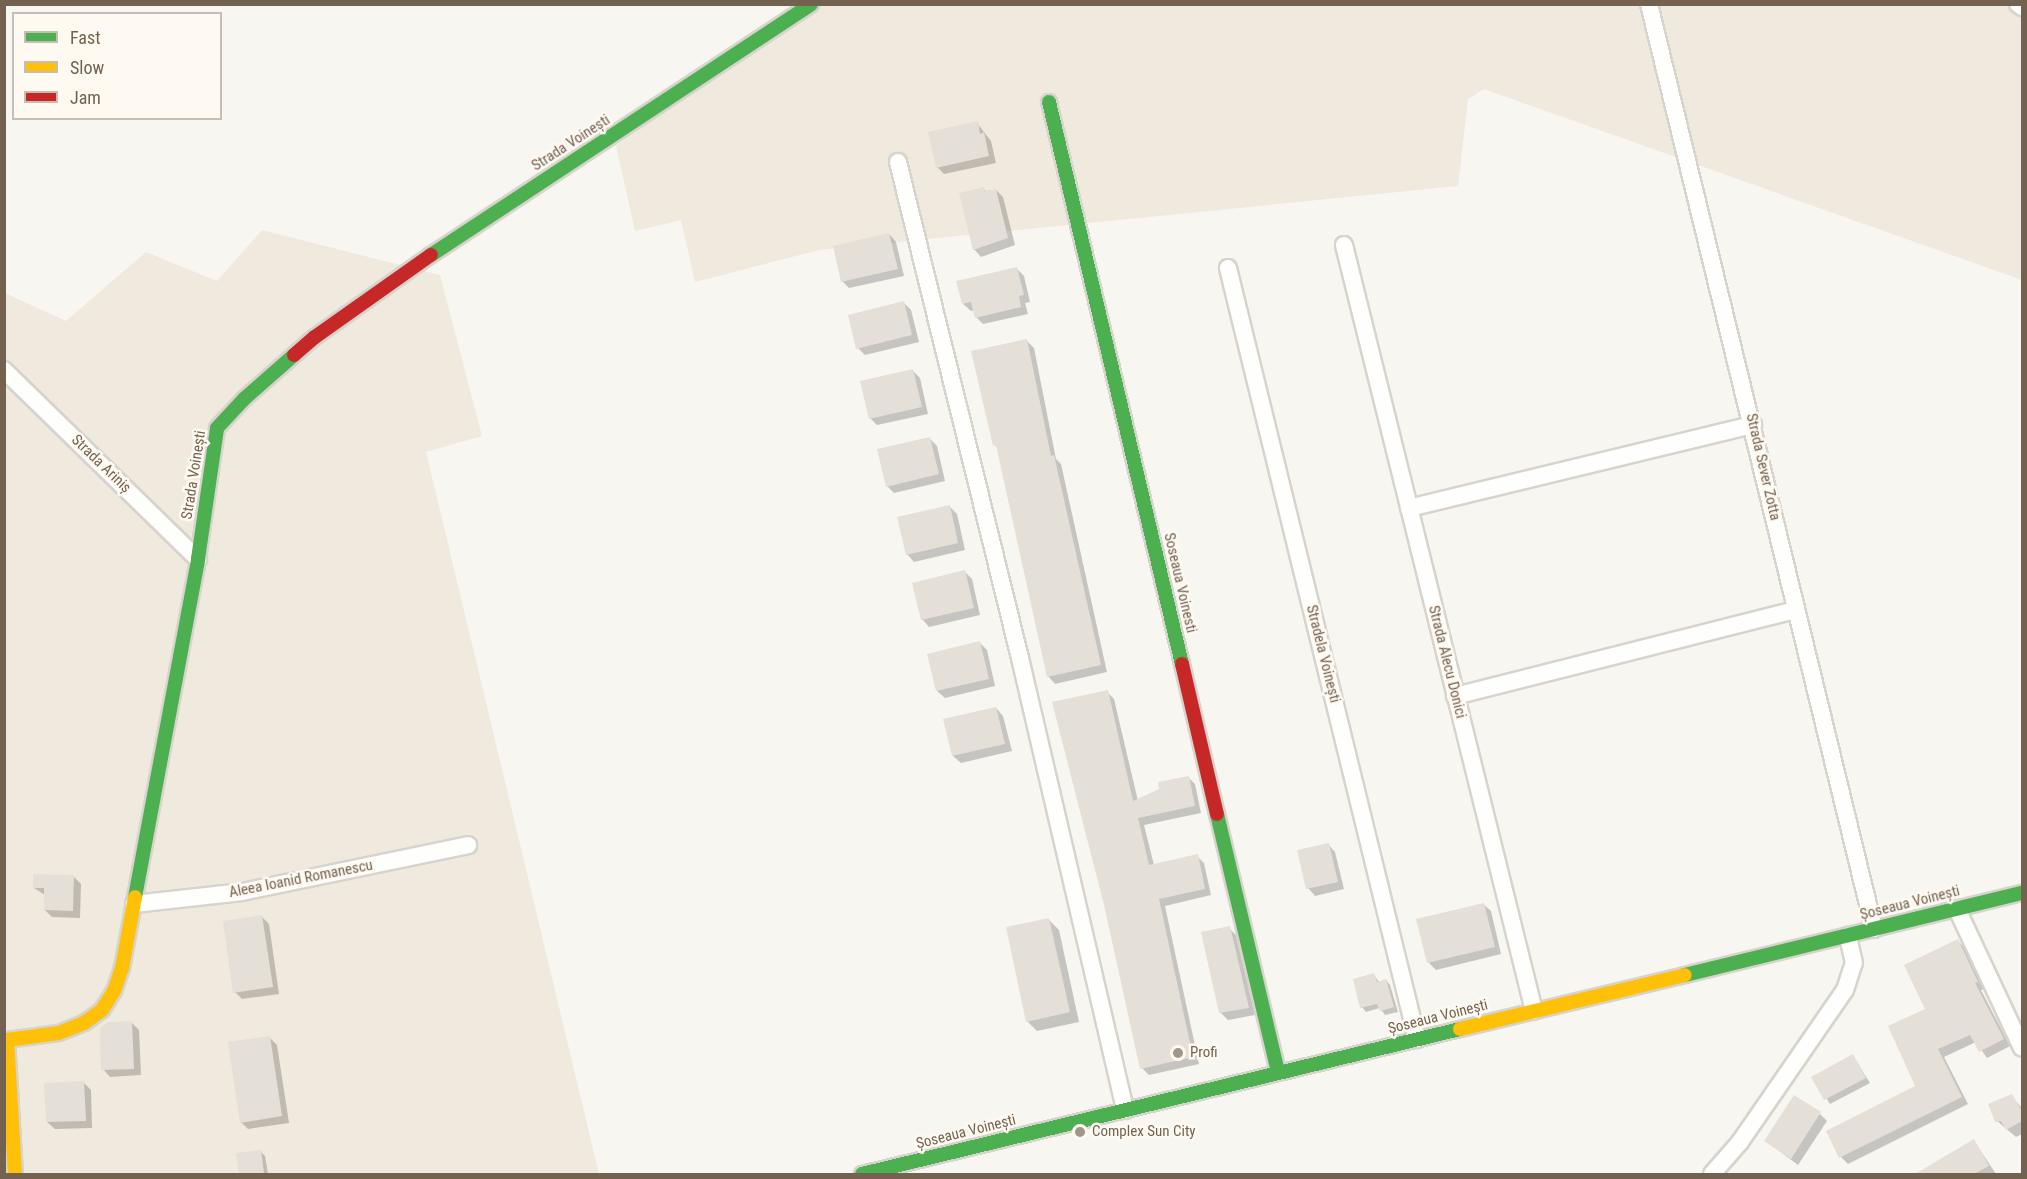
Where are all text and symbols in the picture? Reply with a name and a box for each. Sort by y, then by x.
legend [12,12,222,120]
text: Fast [70,27,101,48]
text: Slow [70,57,104,78]
text: Jam [70,87,101,108]
street label: Strada Voinești [528,111,614,175]
street label: Strada Sever Zotta [1742,412,1784,522]
street label: Strada Voinești [178,429,210,521]
street label: Strada Ariniș [67,431,135,497]
street label: Soseaua Voinesti [1160,531,1200,635]
street label: Stradela Voinești [1302,603,1344,705]
street label: Strada Alecu Donici [1424,604,1470,720]
street label: Aleea Ioanid Romanescu [228,856,374,902]
street label: Șoseaua Voinești [1858,882,1962,924]
street label: Șoseaua Voinești [1386,996,1490,1038]
place label: Profi [1190,1044,1218,1062]
marker: Profi [1171,1046,1185,1060]
street label: Șoseaua Voinești [914,1111,1018,1153]
place label: Complex Sun City [1092,1123,1196,1141]
marker: Complex Sun City [1073,1125,1087,1139]

